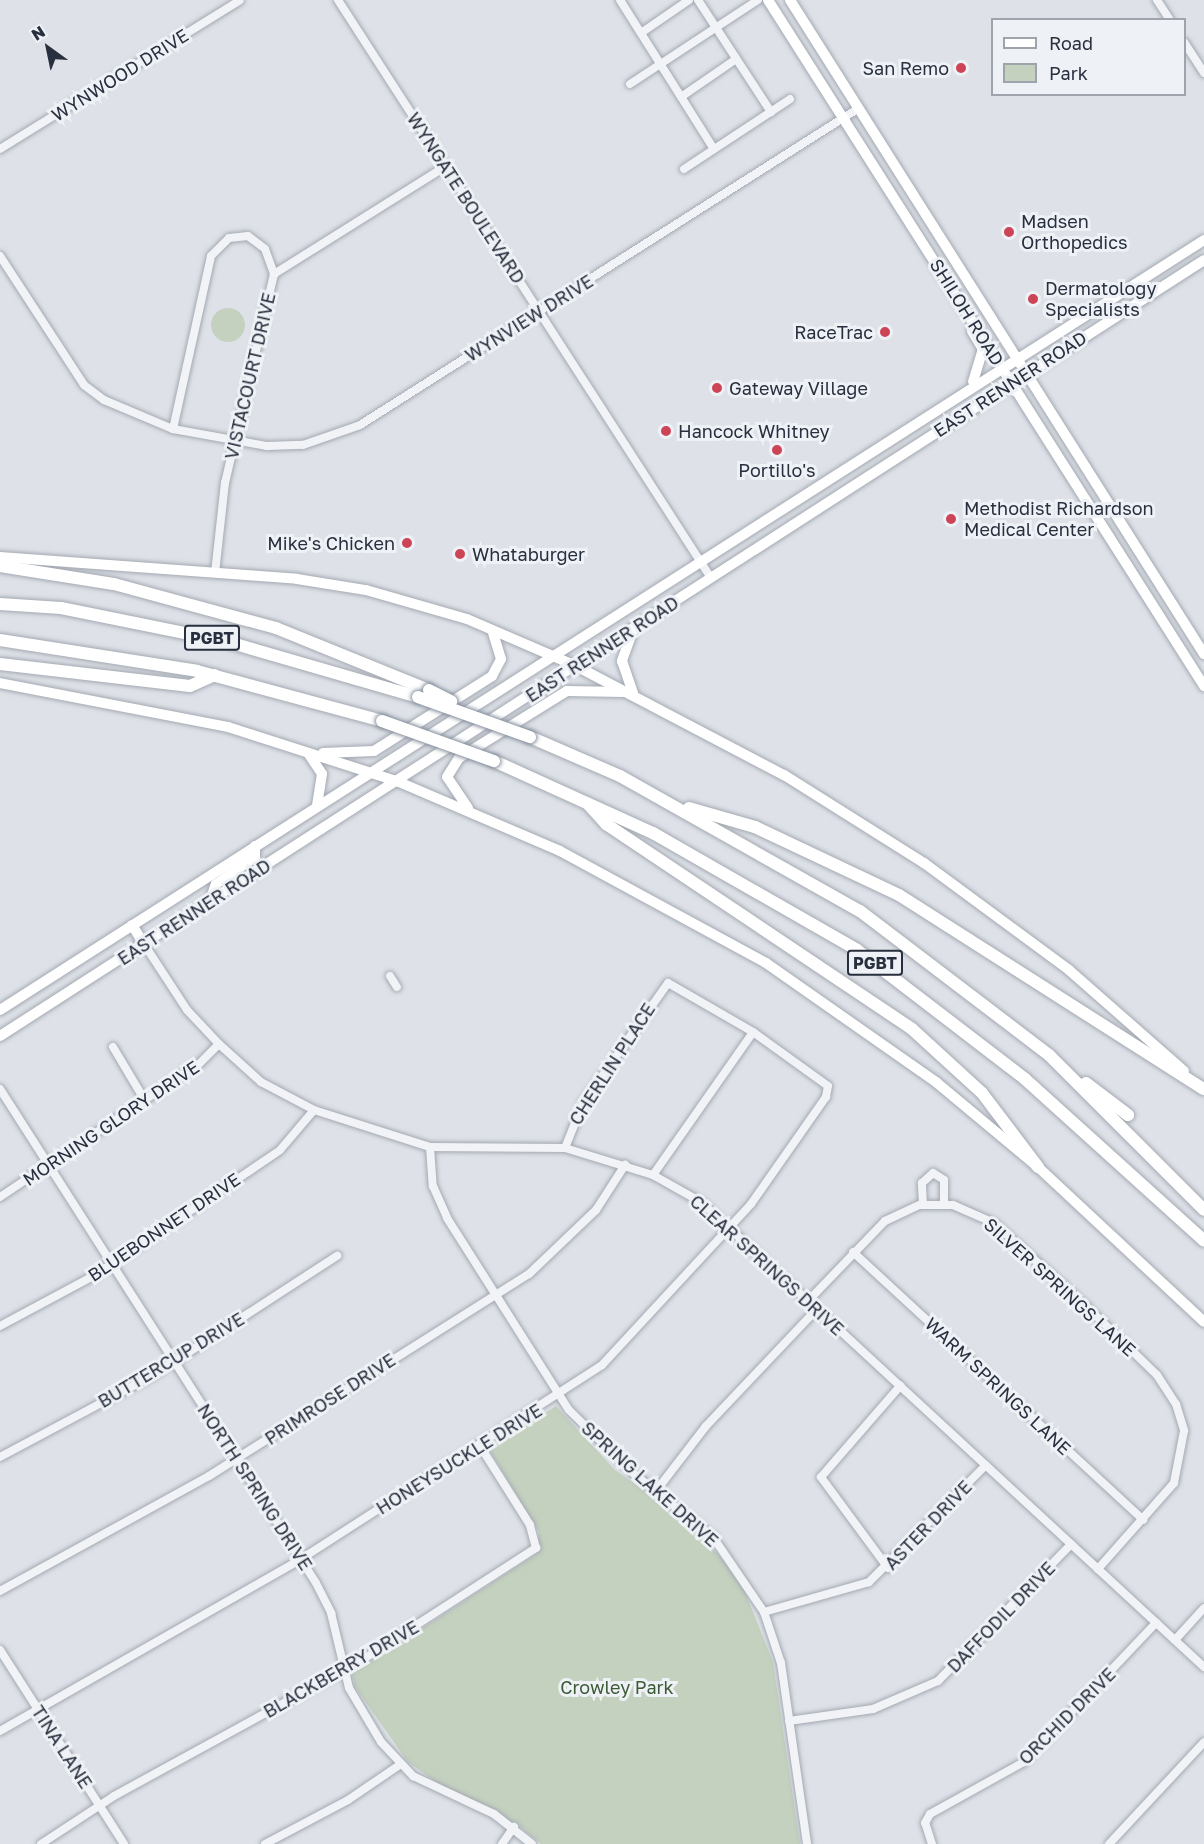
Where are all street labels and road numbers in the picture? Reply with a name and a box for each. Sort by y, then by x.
street label: WYNWOOD DRIVE [48,24,192,126]
street label: WYNGATE BOULEVARD [403,108,529,288]
street label: SHILOH ROAD [926,255,1008,369]
street label: WYNVIEW DRIVE [461,270,597,366]
street label: VISTACOURT DRIVE [220,291,280,461]
street label: EAST RENNER ROAD [929,326,1091,442]
street label: EAST RENNER ROAD [521,591,683,707]
road number: PGBT [184,625,240,651]
street label: EAST RENNER ROAD [113,854,275,970]
road number: PGBT [846,950,904,976]
street label: CHERLIN PLACE [565,999,659,1129]
street label: MORNING GLORY DRIVE [19,1056,203,1190]
street label: BLUEBONNET DRIVE [84,1168,244,1286]
street label: CLEAR SPRINGS DRIVE [686,1190,848,1340]
street label: SILVER SPRINGS LANE [980,1213,1140,1361]
street label: BUTTERCUP DRIVE [94,1308,248,1412]
street label: WARM SPRINGS LANE [921,1313,1075,1459]
street label: PRIMROSE DRIVE [261,1349,399,1449]
street label: HONEYSUCKLE DRIVE [372,1399,546,1519]
street label: NORTH SPRING DRIVE [193,1400,317,1574]
street label: SPRING LAKE DRIVE [577,1417,723,1551]
street label: ASTER DRIVE [880,1476,976,1574]
street label: DAFFODIL DRIVE [943,1557,1059,1677]
street label: BLACKBERRY DRIVE [259,1616,423,1722]
street label: ORCHID DRIVE [1014,1663,1120,1769]
street label: TINA LANE [27,1701,97,1793]

